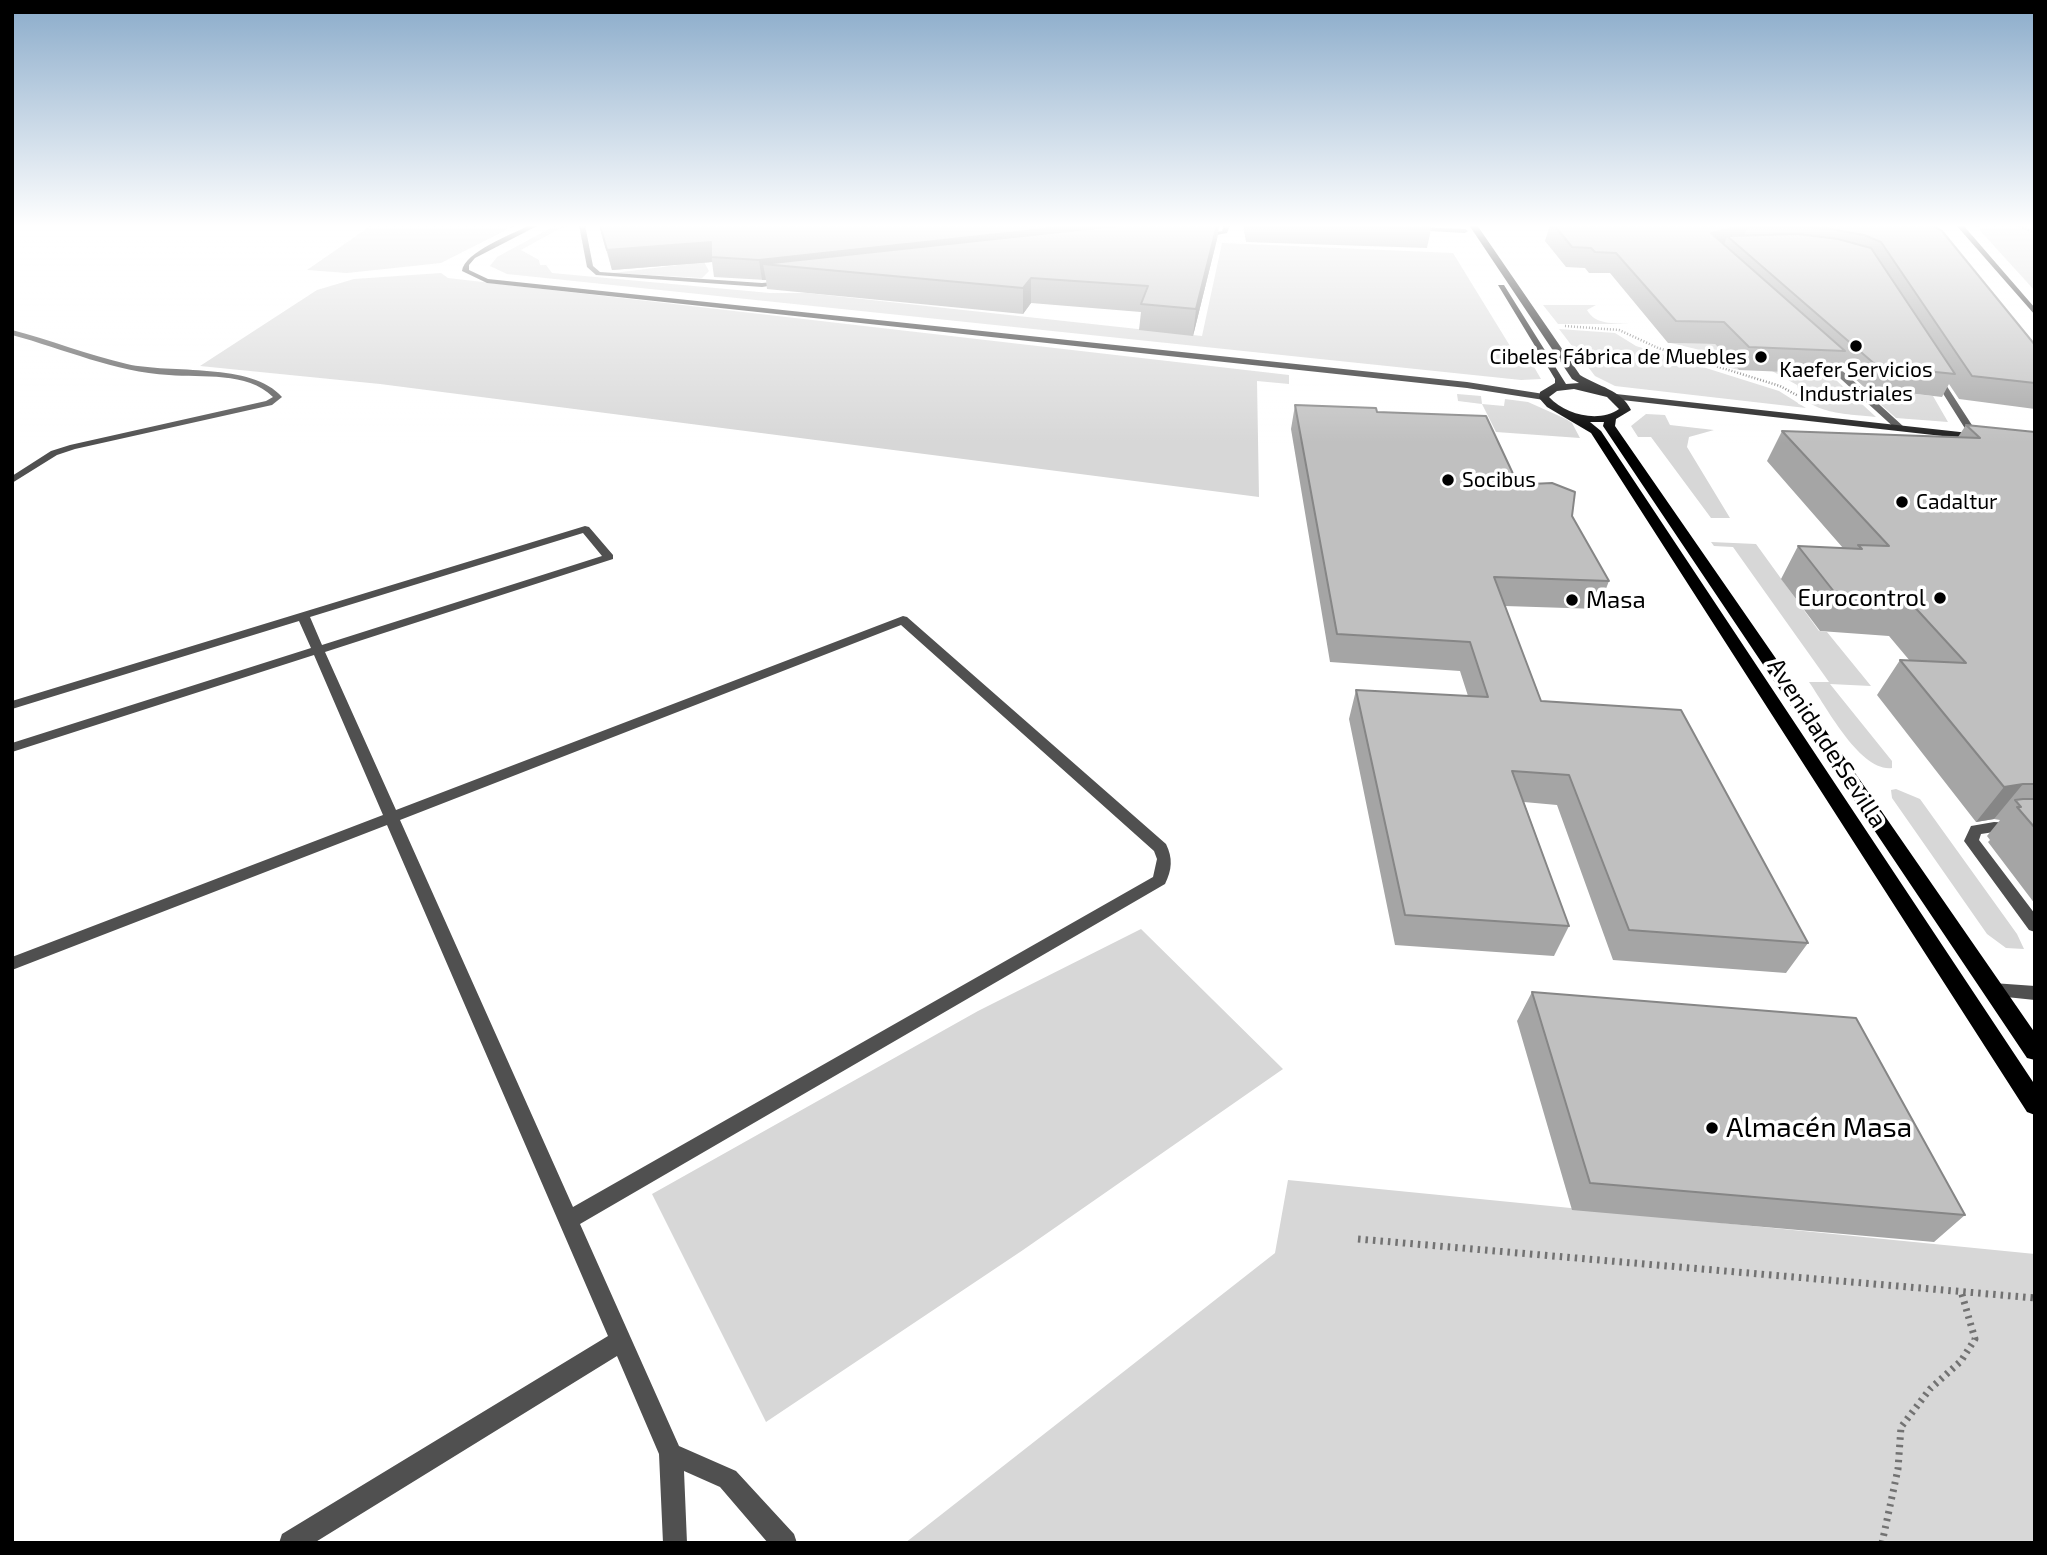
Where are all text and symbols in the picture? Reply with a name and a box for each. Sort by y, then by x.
marker: Kaefer Servicios Industriales [1848,338,1864,354]
place label: Cibeles Fábrica de Muebles [1489,344,1747,370]
marker: Cibeles Fábrica de Muebles [1753,349,1769,365]
place label: Kaefer Servicios Industriales [1779,357,1933,407]
place label: Socibus [1462,467,1536,493]
marker: Socibus [1440,472,1456,488]
place label: Cadaltur [1916,489,1998,515]
marker: Cadaltur [1894,494,1910,510]
place label: Eurocontrol [1798,584,1926,612]
place label: Masa [1586,586,1646,614]
marker: Eurocontrol [1932,590,1948,606]
marker: Masa [1564,592,1580,608]
street label: Avenida de Sevilla [1761,653,1893,833]
place label: Almacén Masa [1726,1111,1912,1145]
marker: Almacén Masa [1704,1120,1720,1136]

